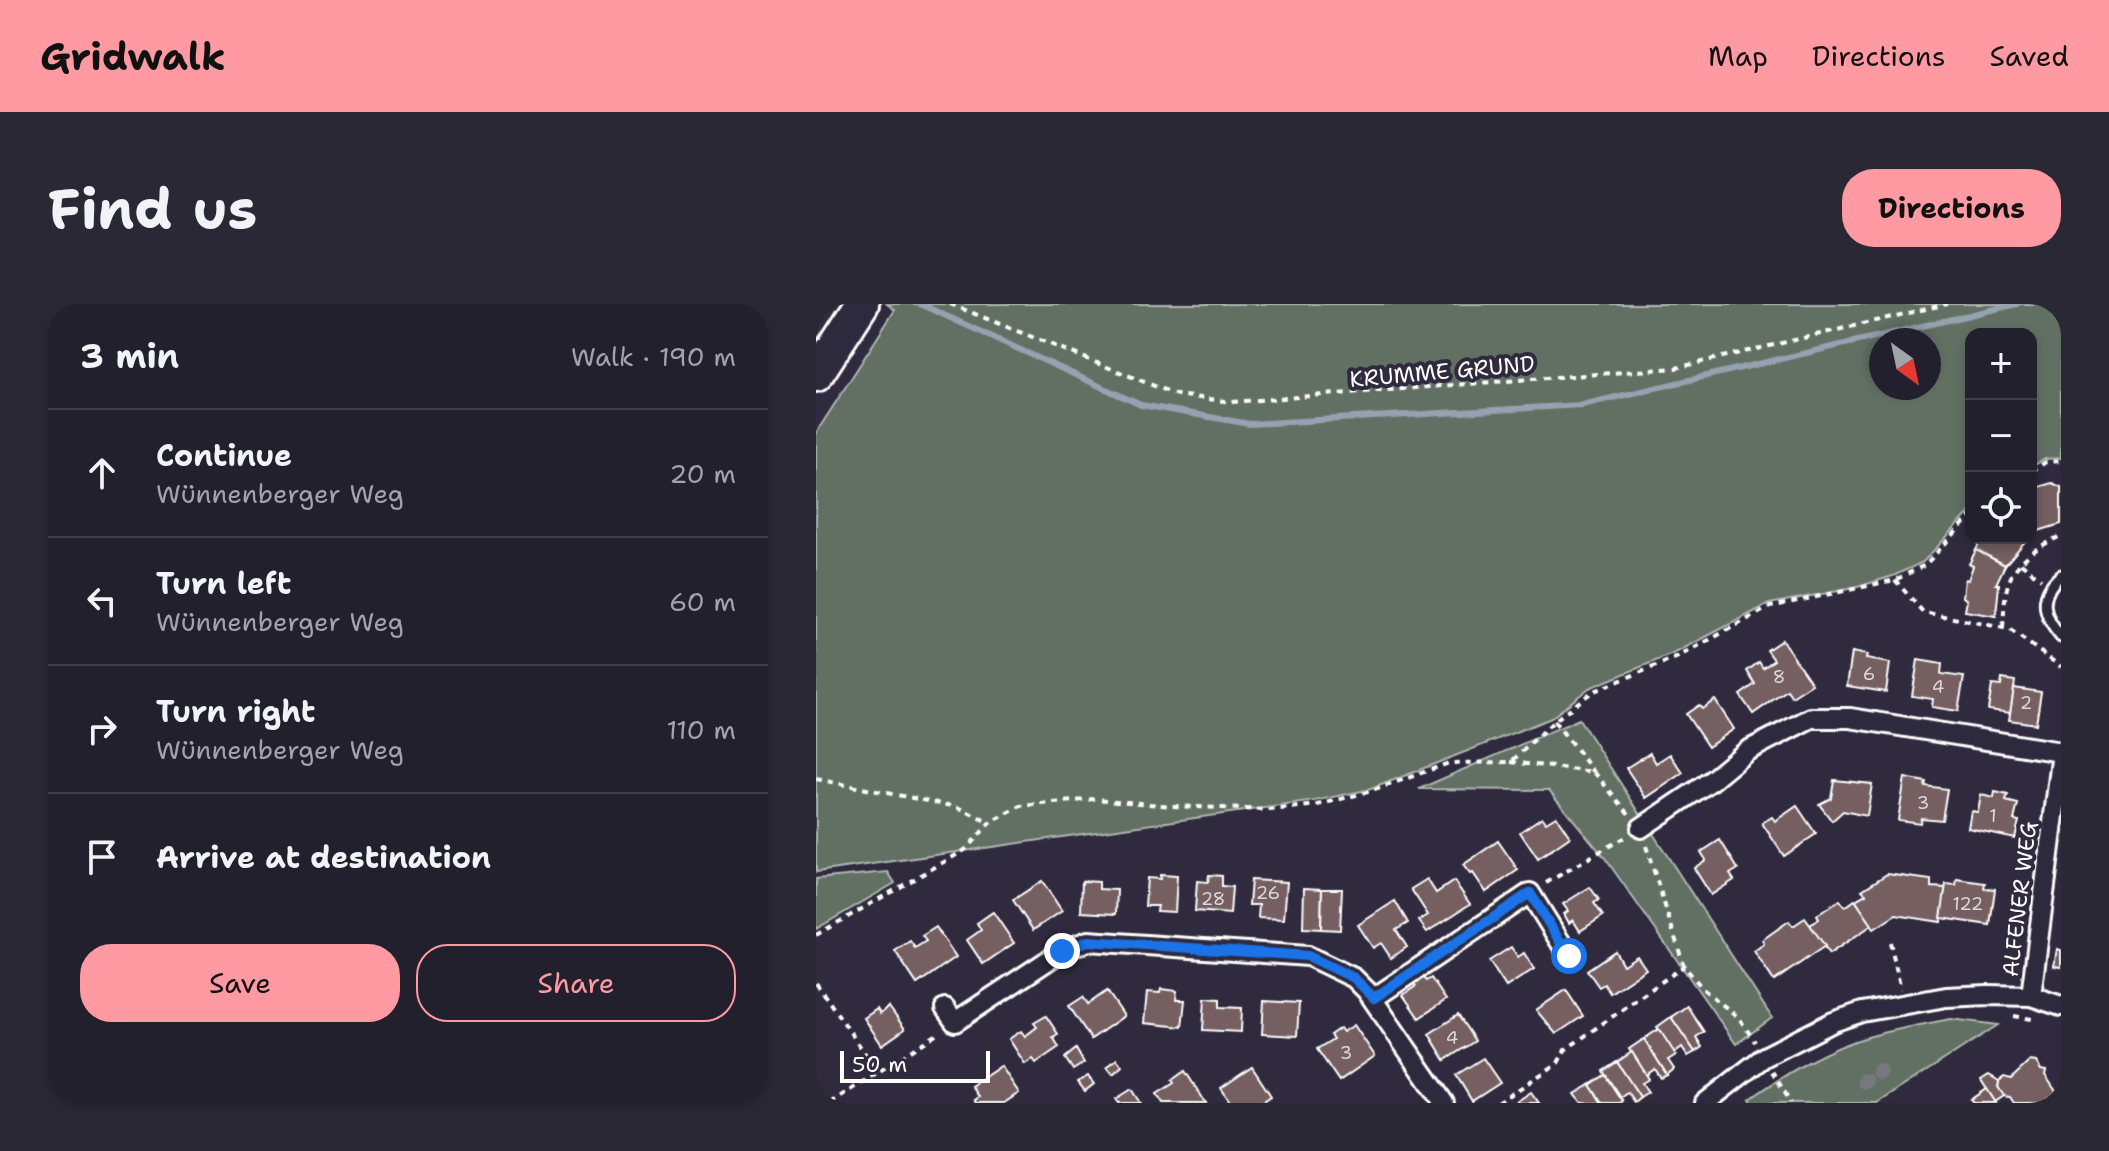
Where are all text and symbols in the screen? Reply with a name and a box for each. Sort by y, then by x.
text: Gridwalk [40,31,226,82]
text: Map [1708,37,1768,75]
text: Directions [1812,37,1946,75]
text: Saved [1990,37,2069,75]
button: Directions [1842,169,2061,247]
text: Find us [48,171,257,246]
north arrow [1869,328,1941,400]
map controls [1965,328,2037,544]
button: + [1965,328,2037,400]
text: 3 min [80,333,179,379]
text: Walk · 190 m [571,339,736,374]
street label: KRUMME GRUND [1348,349,1536,394]
button: − [1965,400,2037,472]
text: Continue [156,435,292,476]
icon: ahead [80,451,124,495]
text: 20 m [669,456,736,491]
button: locate [1965,472,2037,544]
text: Wünnenberger Weg [156,476,404,511]
text: Turn left [156,563,291,604]
icon: left [80,579,124,623]
text: 60 m [669,584,736,619]
text: Wünnenberger Weg [156,604,404,639]
house number: 6 [1863,662,1875,686]
house number: 8 [1773,665,1785,689]
house number: 4 [1932,675,1944,699]
text: Turn right [156,691,315,732]
house number: 2 [2020,691,2032,715]
icon: right [80,707,124,751]
text: 110 m [666,712,736,747]
text: Wünnenberger Weg [156,732,404,767]
house number: 3 [1917,791,1929,815]
house number: 1 [1989,804,1997,828]
street label: ALFENER WEG [1996,819,2043,978]
icon: arrive [80,835,124,879]
text: Arrive at destination [156,837,491,878]
house number: 26 [1256,881,1280,905]
house number: 28 [1201,887,1225,911]
house number: 122 [1953,892,1983,916]
route end [1044,933,1080,969]
route start [1551,938,1587,974]
button: Save [80,944,400,1022]
button: Share [416,944,736,1022]
house number: 4 [1446,1026,1458,1050]
house number: 3 [1340,1041,1352,1065]
scale bar [840,1047,990,1083]
text: 50 m [852,1050,907,1079]

